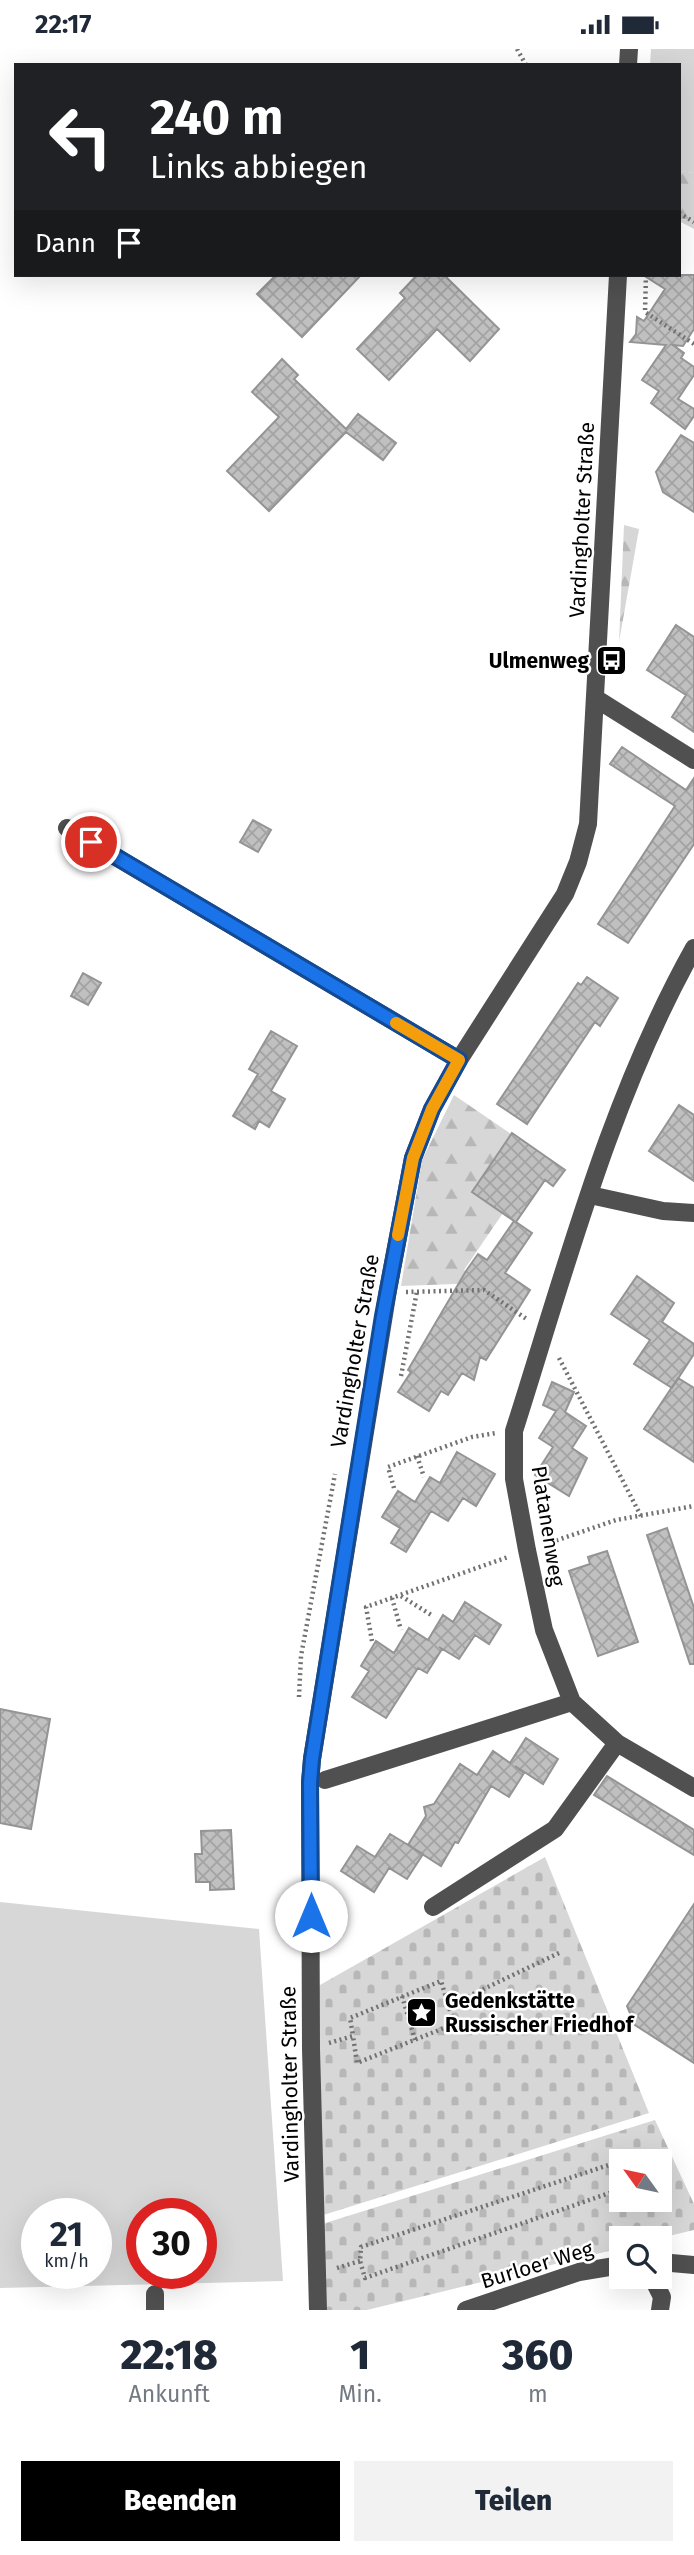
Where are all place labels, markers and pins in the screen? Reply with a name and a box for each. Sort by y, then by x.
bus stop icon: Ulmenweg [595,644,629,678]
place label: Ulmenweg [489,648,589,674]
pin [61,812,121,872]
place label: Gedenkstätte Russischer Friedhof [445,1988,636,2038]
place icon: Gedenkstätte Russischer Friedhof [405,1996,439,2030]

